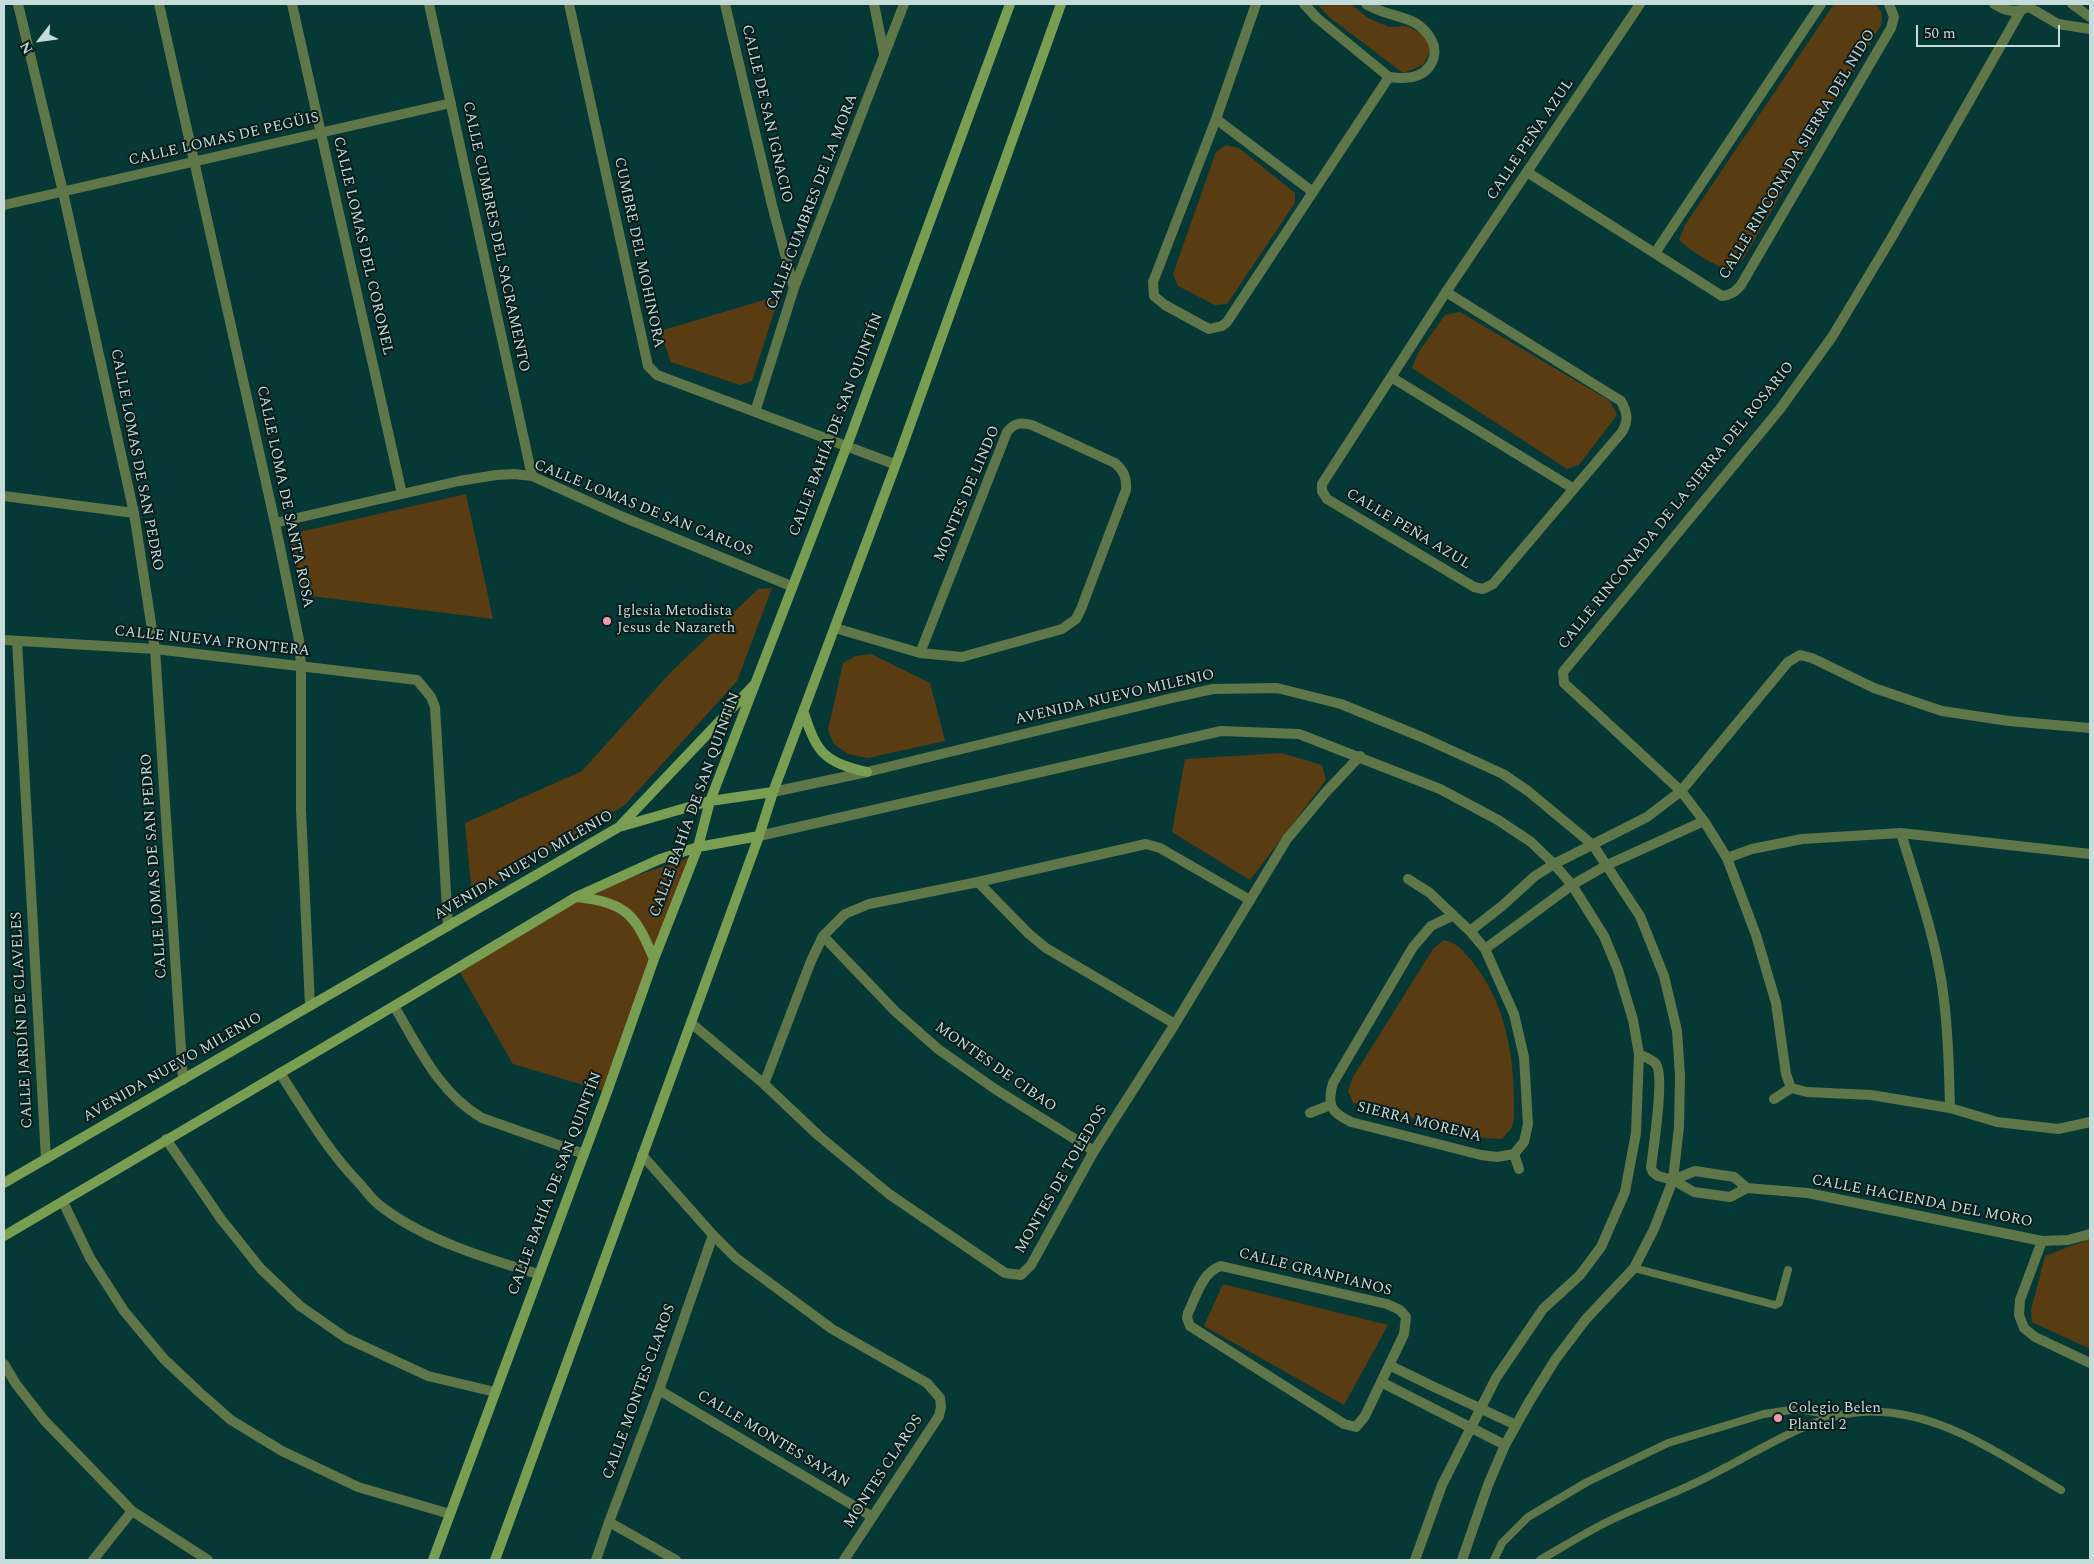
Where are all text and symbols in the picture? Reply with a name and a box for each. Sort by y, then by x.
north arrow [15,15,65,65]
scale bar [1919,15,2063,47]
text: 50 m [1924,22,1956,45]
street label: CALLE DE SAN IGNACIO [737,23,795,205]
street label: CALLE RINCONADA SIERRA DEL NIDO [1716,27,1880,283]
text: N [15,38,39,58]
street label: CALLE PEÑA AZUL [1484,76,1578,204]
street label: CALLE CUMBRES DE LA MORA [764,92,862,312]
street label: CALLE CUMBRES DEL SACRAMENTO [457,100,533,374]
street label: CALLE LOMAS DE PEGÜIS [127,109,321,171]
street label: CALLE LOMAS DEL CORONEL [328,135,396,357]
street label: CUMBRE DEL MOHINORA [609,156,667,350]
street label: CALLE BAHÍA DE SAN QUINTÍN [786,311,888,539]
street label: CALLE LOMAS DE SAN PEDRO [106,347,166,573]
street label: CALLE RINCONADA DE LA SIERRA DEL ROSARIO [1555,358,1799,654]
street label: CALLE LOMA DE SANTA ROSA [252,384,316,610]
street label: MONTES DE LINDO [931,423,1005,565]
street label: CALLE LOMAS DE SAN CARLOS [531,457,755,561]
street label: CALLE PEÑA AZUL [1342,486,1474,574]
place label: Iglesia Metodista Jesus de Nazareth [617,603,735,638]
marker: Iglesia Metodista Jesus de Nazareth [601,615,613,627]
street label: CALLE NUEVA FRONTERA [113,623,311,661]
street label: AVENIDA NUEVO MILENIO [1014,666,1216,730]
street label: CALLE BAHÍA DE SAN QUINTÍN [647,690,745,920]
street label: CALLE LOMAS DE SAN PEDRO [138,753,172,979]
street label: AVENIDA NUEVO MILENIO [431,807,617,925]
street label: CALLE JARDÍN DE CLAVELES [8,911,38,1129]
street label: AVENIDA NUEVO MILENIO [80,1009,266,1127]
street label: MONTES DE CIBAO [931,1019,1059,1117]
street label: CALLE BAHÍA DE SAN QUINTÍN [505,1070,607,1298]
street label: SIERRA MORENA [1355,1099,1483,1147]
street label: MONTES DE TOLEDOS [1012,1103,1112,1257]
street label: CALLE HACIENDA DEL MORO [1810,1172,2034,1232]
street label: CALLE GRANPIANOS [1237,1245,1393,1301]
street label: CALLE MONTES CLAROS [600,1302,680,1482]
street label: CALLE MONTES SAYAN [693,1387,853,1493]
place label: Colegio Belen Plantel 2 [1788,1400,1881,1435]
street label: MONTES CLAROS [841,1412,927,1532]
marker: Colegio Belen Plantel 2 [1772,1412,1784,1424]

